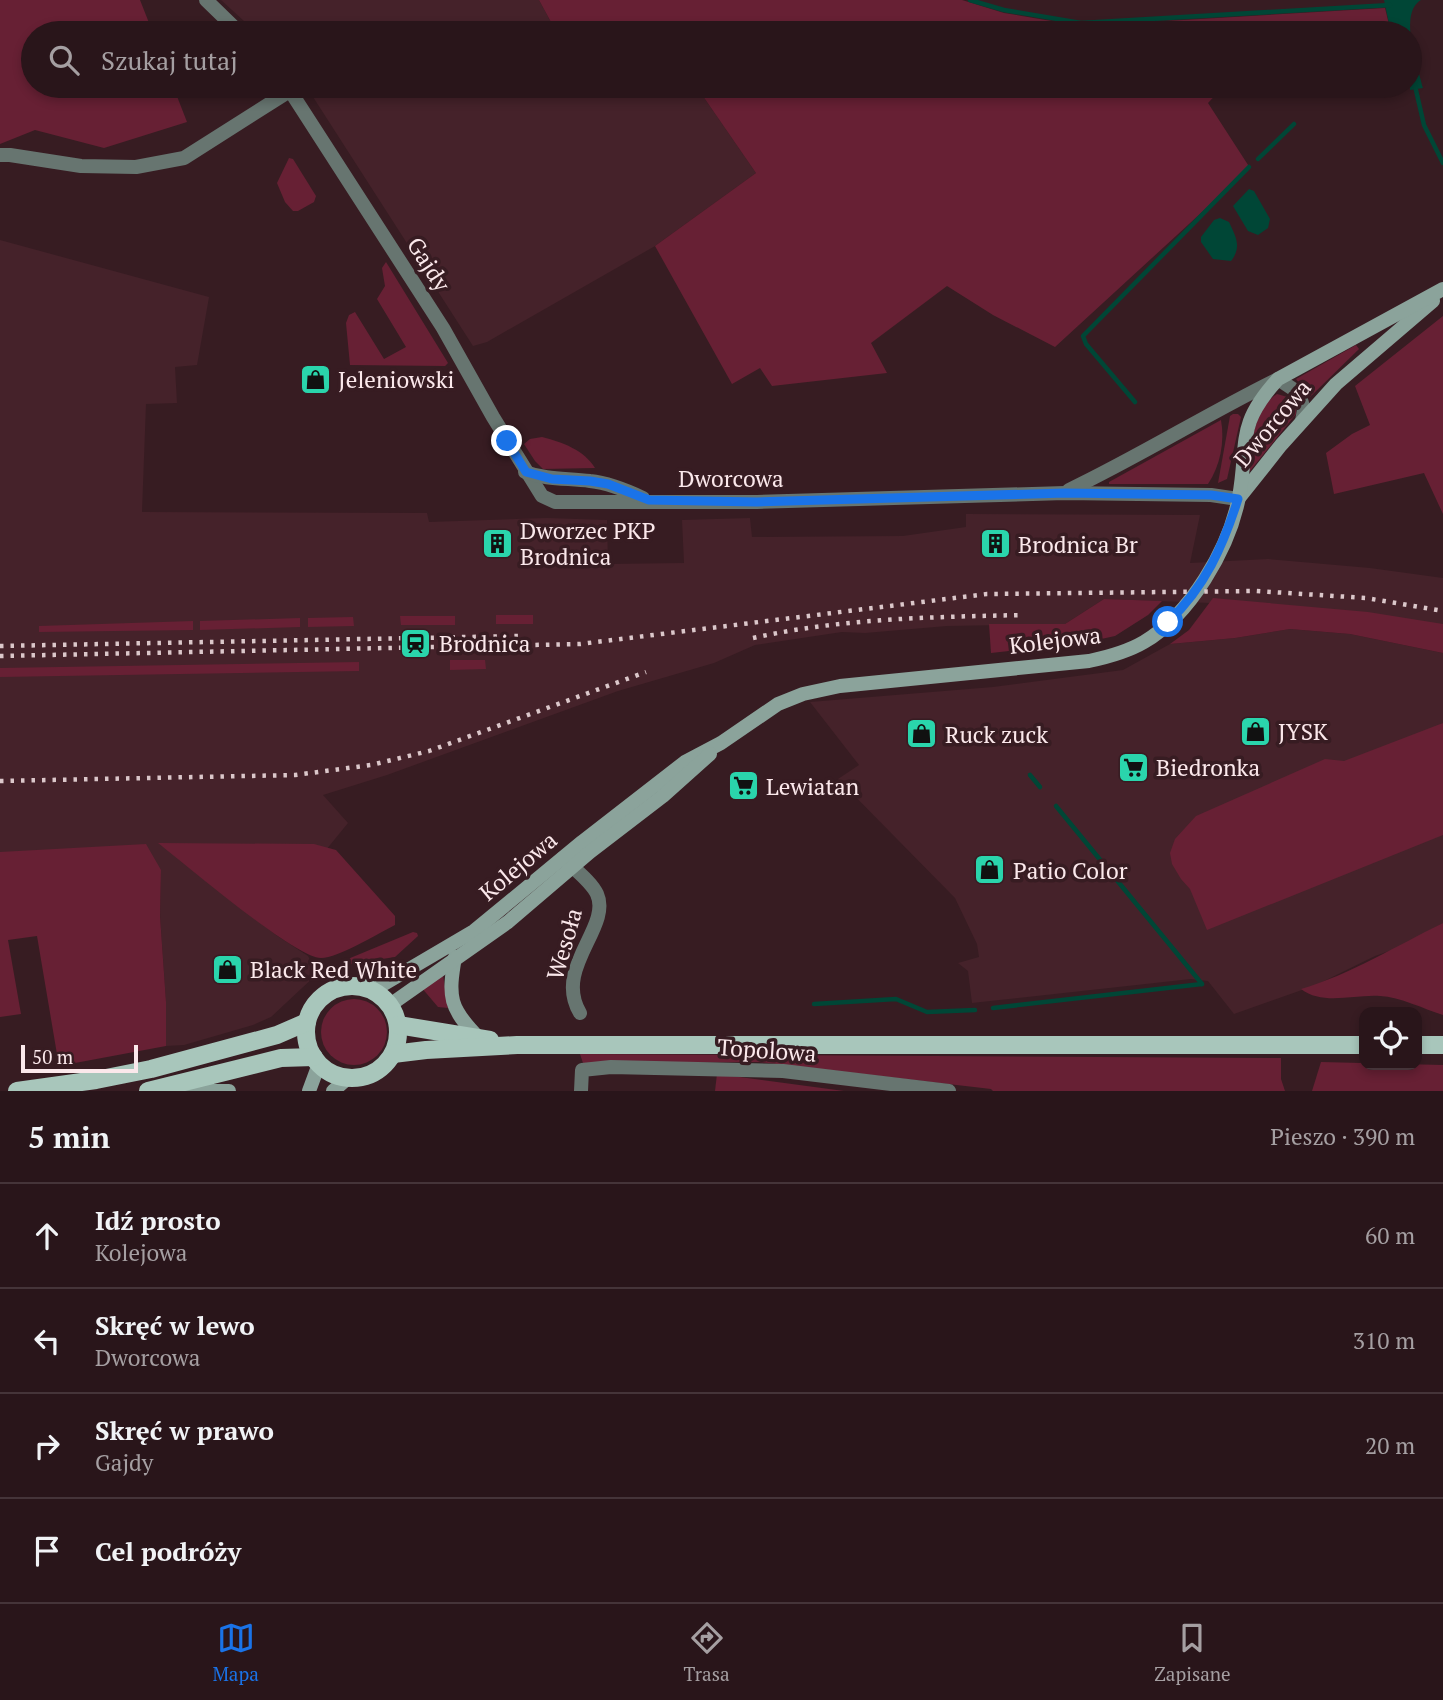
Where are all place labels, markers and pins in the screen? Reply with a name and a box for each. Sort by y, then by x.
shop icon: Jeleniowski [298,362,332,396]
place label: Jeleniowski [338,364,455,395]
place label: Dworzec PKP Brodnica [520,515,655,572]
building icon: Dworzec PKP Brodnica [480,526,514,560]
building icon: Brodnica Br [978,527,1012,561]
place label: Brodnica Br [1018,529,1138,560]
station icon: Brodnica [399,626,433,660]
place label: Brodnica [439,628,531,659]
shop icon: JYSK [1238,714,1272,748]
place label: JYSK [1278,716,1328,747]
shop icon: Ruck zuck [905,717,939,751]
place label: Ruck zuck [945,719,1048,750]
supermarket icon: Biedronka [1116,750,1150,784]
place label: Biedronka [1156,752,1260,783]
supermarket icon: Lewiatan [726,769,760,803]
place label: Lewiatan [766,771,860,802]
shop icon: Patio Color [973,853,1007,887]
place label: Patio Color [1013,855,1128,886]
shop icon: Black Red White [210,952,244,986]
place label: Black Red White [250,954,417,985]

